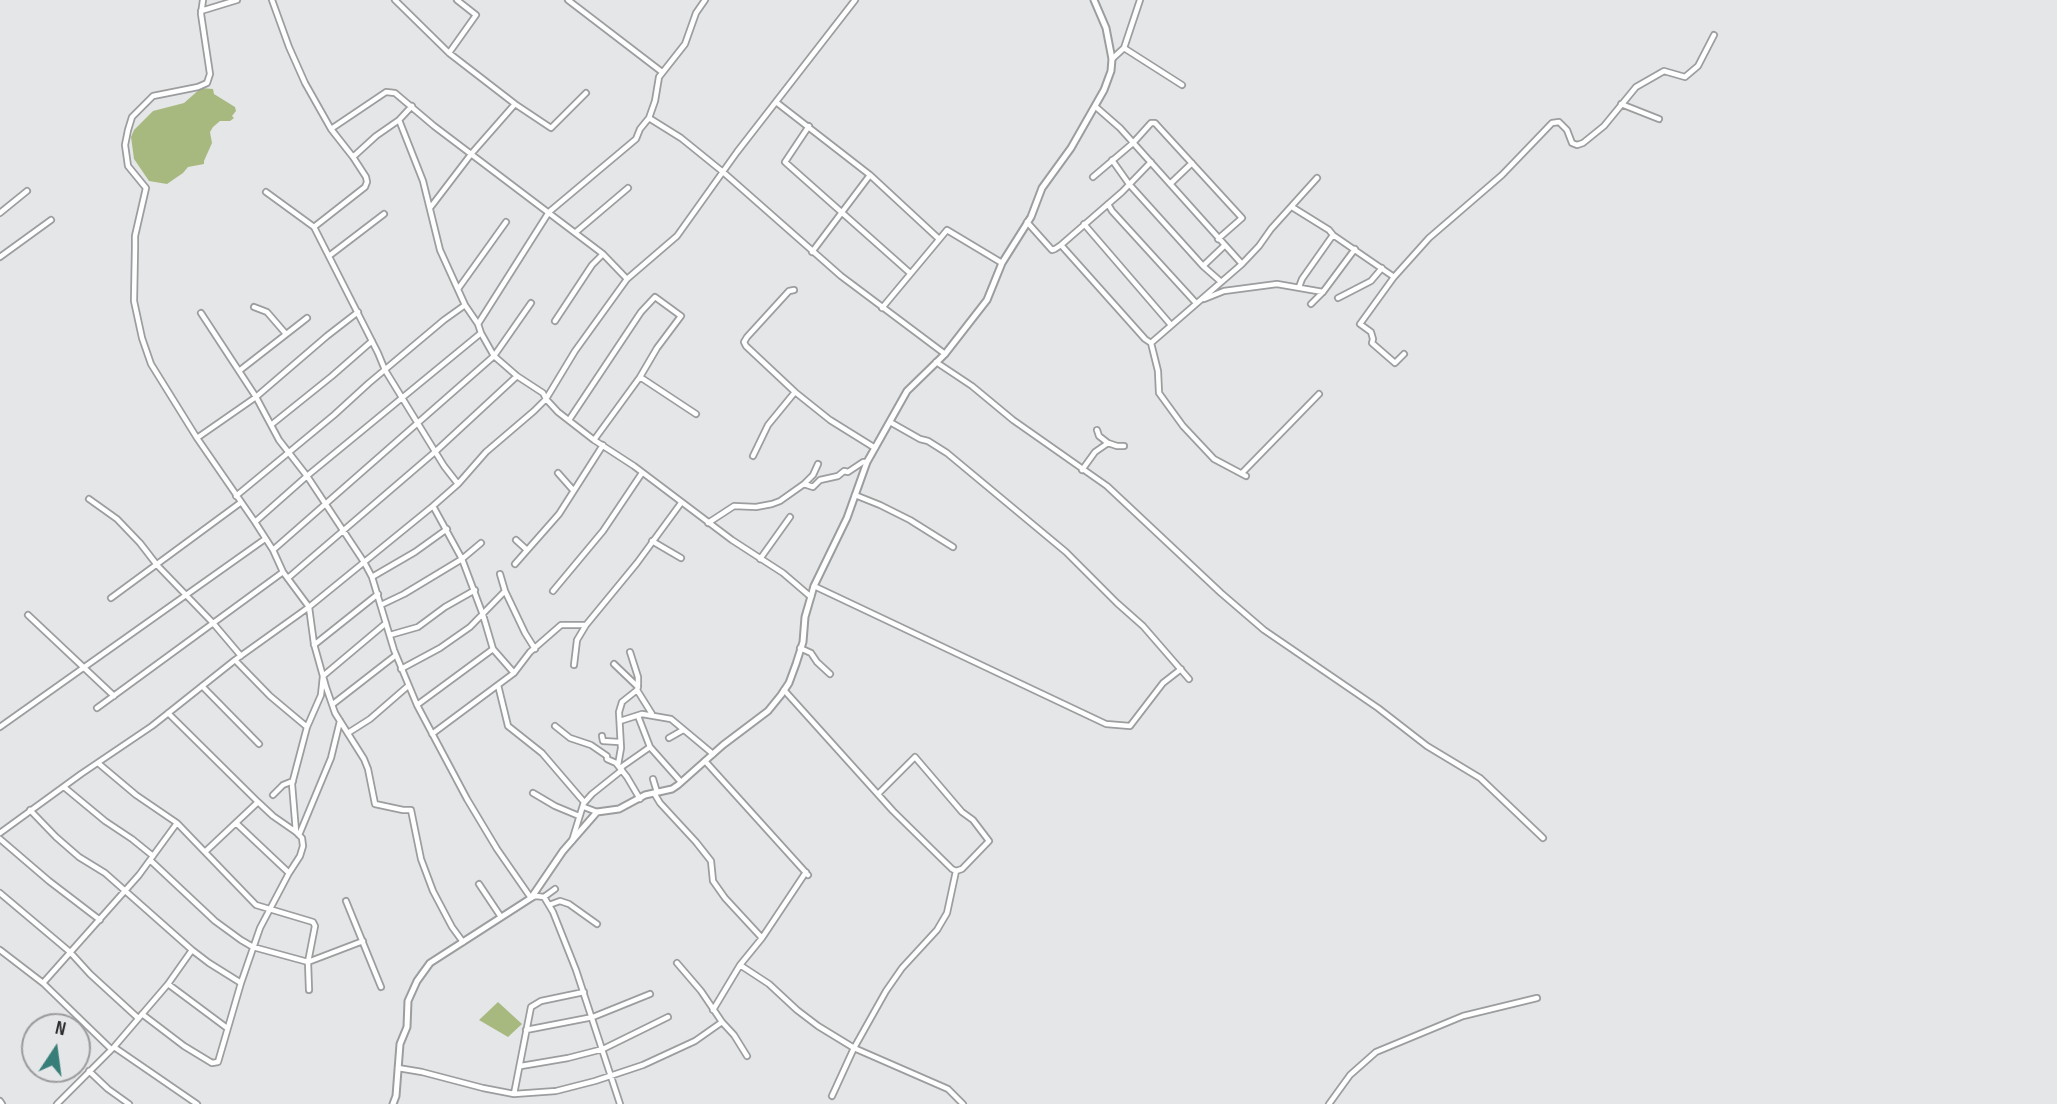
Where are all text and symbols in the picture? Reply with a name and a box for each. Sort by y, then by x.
north arrow [21,1013,91,1083]
text: N [53,1017,68,1041]

